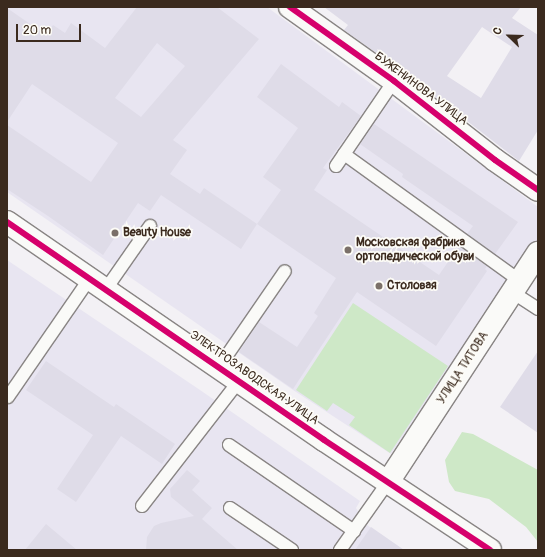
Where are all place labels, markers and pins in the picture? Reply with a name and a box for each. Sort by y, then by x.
place label: Beauty House [123,226,191,240]
marker: Beauty House [110,228,120,238]
place label: Московская фабрика ортопедической обуви [356,236,474,264]
marker: Московская фабрика ортопедической обуви [343,245,353,255]
place label: Столовая [387,279,437,293]
marker: Столовая [374,281,384,291]

